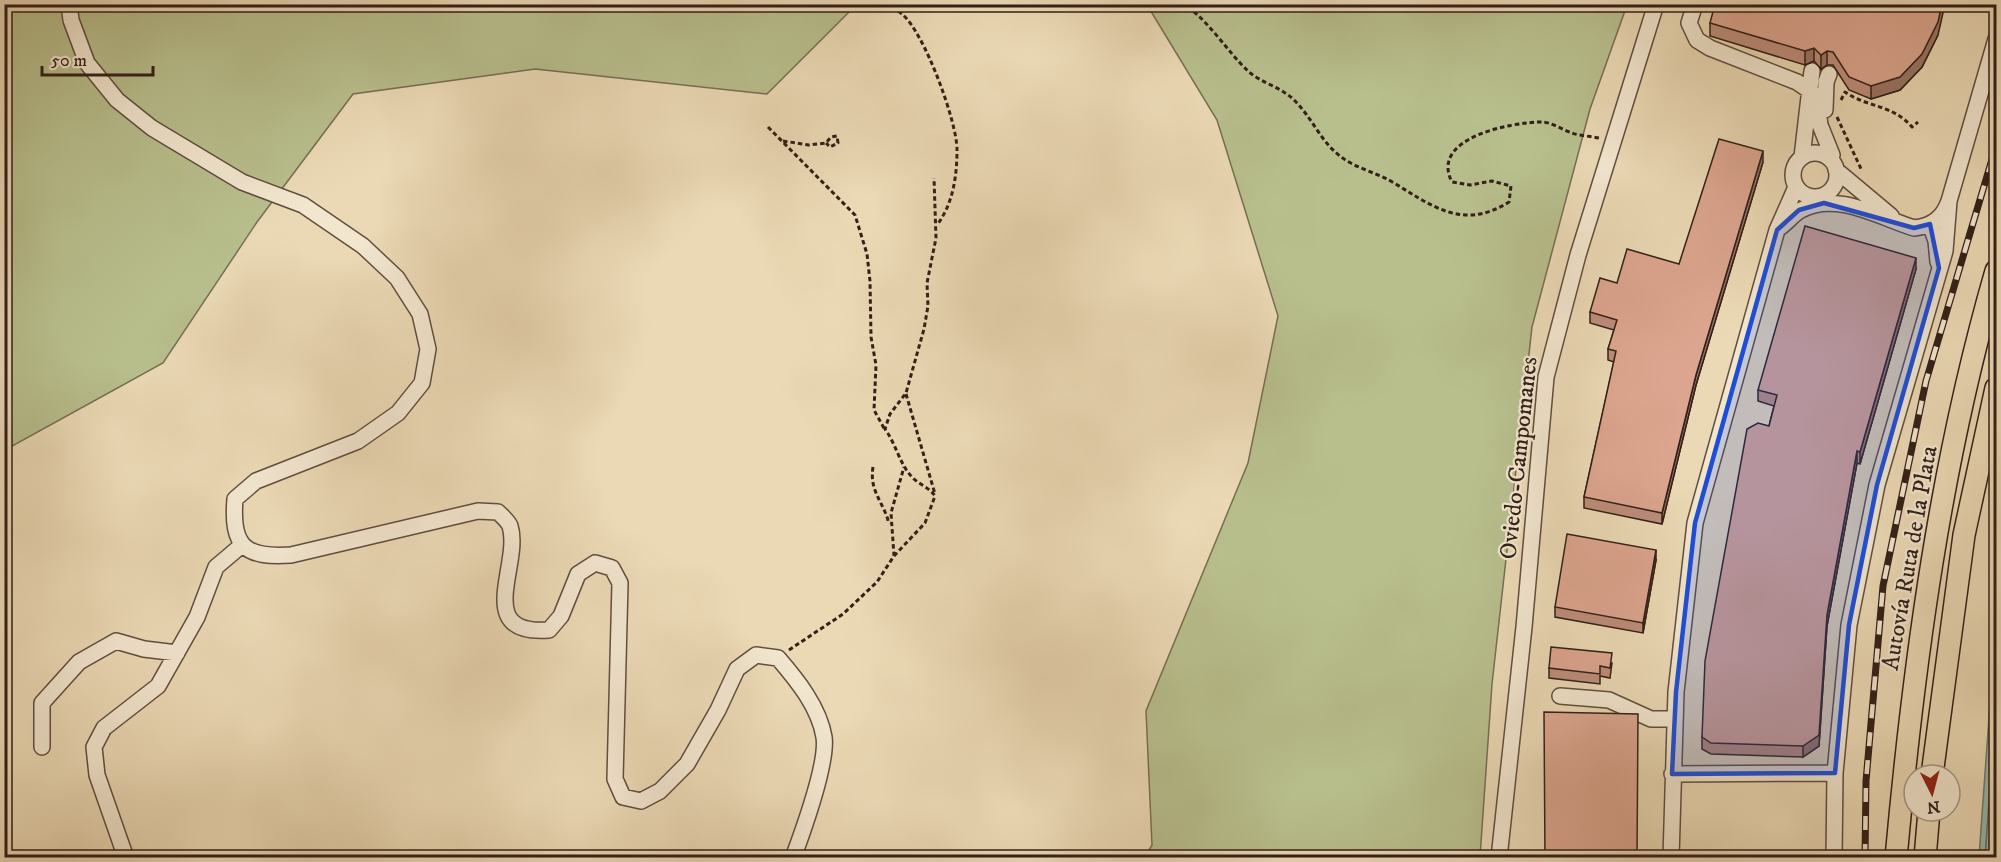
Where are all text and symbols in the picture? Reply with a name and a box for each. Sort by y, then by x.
scale bar [42,39,153,77]
text: 50 m [51,50,87,72]
street label: Oviedo-Campomanes [1493,355,1545,561]
street label: Autovía Ruta de la Plata [1875,443,1945,673]
north arrow [1902,763,1962,823]
text: N [1926,796,1941,818]

